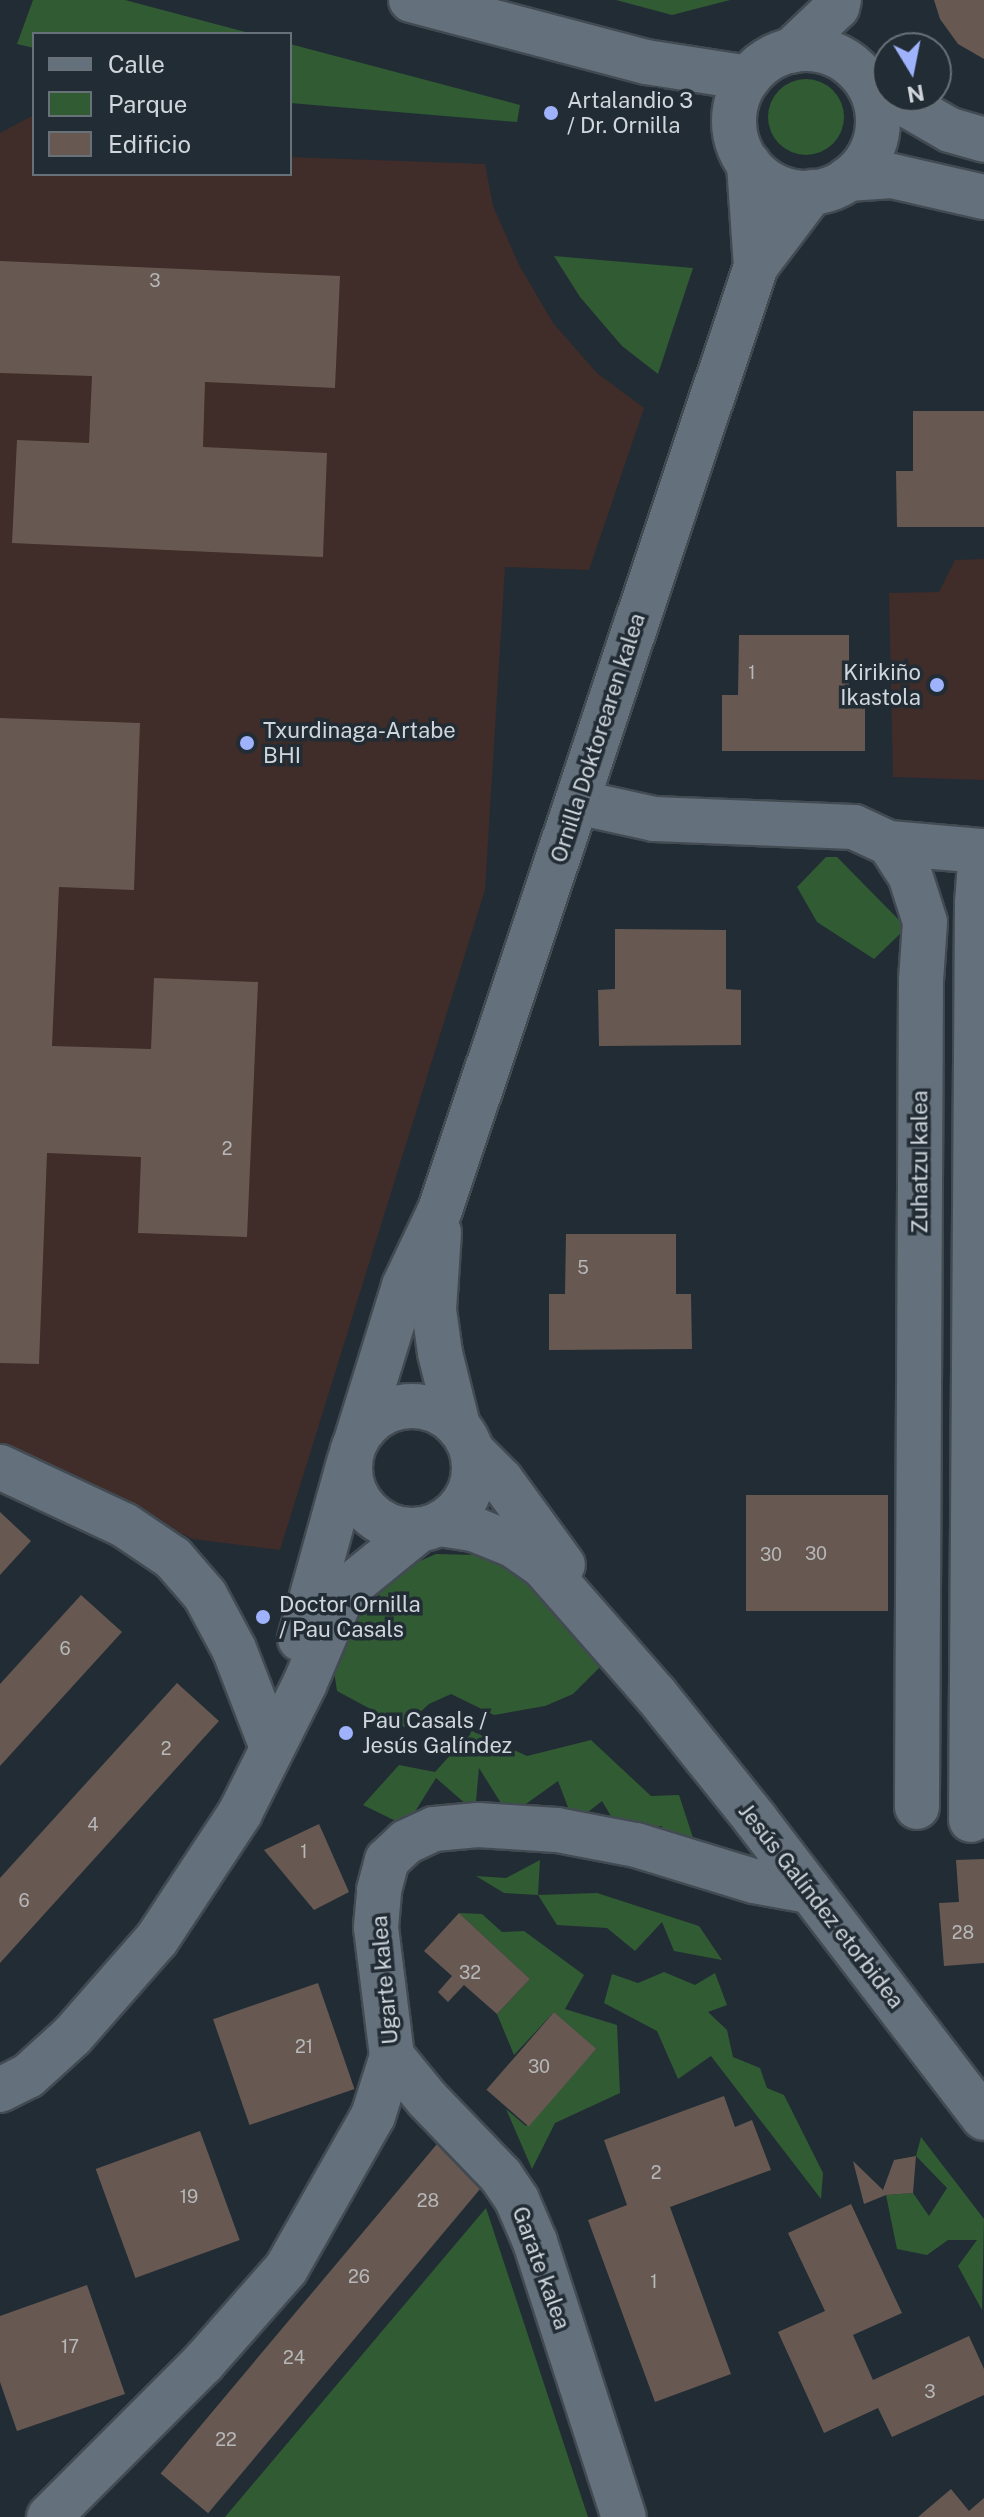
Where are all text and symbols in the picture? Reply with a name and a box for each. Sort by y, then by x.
legend [32,32,292,176]
north arrow [872,32,952,112]
text: Calle [108,50,165,78]
text: N [905,79,927,108]
place label: Artalandio 3 / Dr. Ornilla [567,87,693,138]
text: Parque [108,90,187,118]
marker: Artalandio 3 / Dr. Ornilla [542,104,560,122]
text: Edificio [108,130,191,158]
house number: 3 [149,270,161,292]
street label: Ornilla Doktorearen kalea [545,610,651,866]
place label: Kirikiño Ikastola [840,659,921,710]
house number: 1 [748,662,756,684]
marker: Kirikiño Ikastola [928,676,946,694]
place label: Txurdinaga-Artabe BHI [263,717,456,768]
marker: Txurdinaga-Artabe BHI [238,734,256,752]
street label: Zuhatzu kalea [907,1090,933,1234]
house number: 2 [222,1138,232,1160]
house number: 5 [577,1257,589,1279]
house number: 30 [805,1543,827,1565]
house number: 30 [760,1544,782,1566]
place label: Doctor Ornilla / Pau Casals [279,1591,421,1642]
marker: Doctor Ornilla / Pau Casals [254,1608,272,1626]
house number: 6 [59,1638,71,1660]
place label: Pau Casals / Jesús Galíndez [362,1707,512,1758]
marker: Pau Casals / Jesús Galíndez [337,1724,355,1742]
house number: 2 [161,1738,171,1760]
street label: Jesús Galíndez etorbidea [733,1798,909,2014]
house number: 4 [87,1814,99,1836]
house number: 1 [300,1841,308,1863]
house number: 6 [18,1890,30,1912]
street label: Ugarte kalea [366,1914,404,2046]
house number: 28 [952,1922,974,1944]
house number: 32 [459,1962,481,1984]
house number: 21 [295,2036,313,2058]
house number: 30 [528,2056,550,2078]
house number: 2 [651,2162,661,2184]
house number: 19 [180,2186,198,2208]
house number: 28 [417,2190,439,2212]
street label: Garate kalea [507,2203,575,2333]
house number: 26 [348,2266,370,2288]
house number: 1 [650,2271,658,2293]
house number: 17 [61,2336,79,2358]
house number: 24 [283,2347,305,2369]
house number: 3 [924,2381,936,2403]
house number: 22 [215,2429,237,2451]

